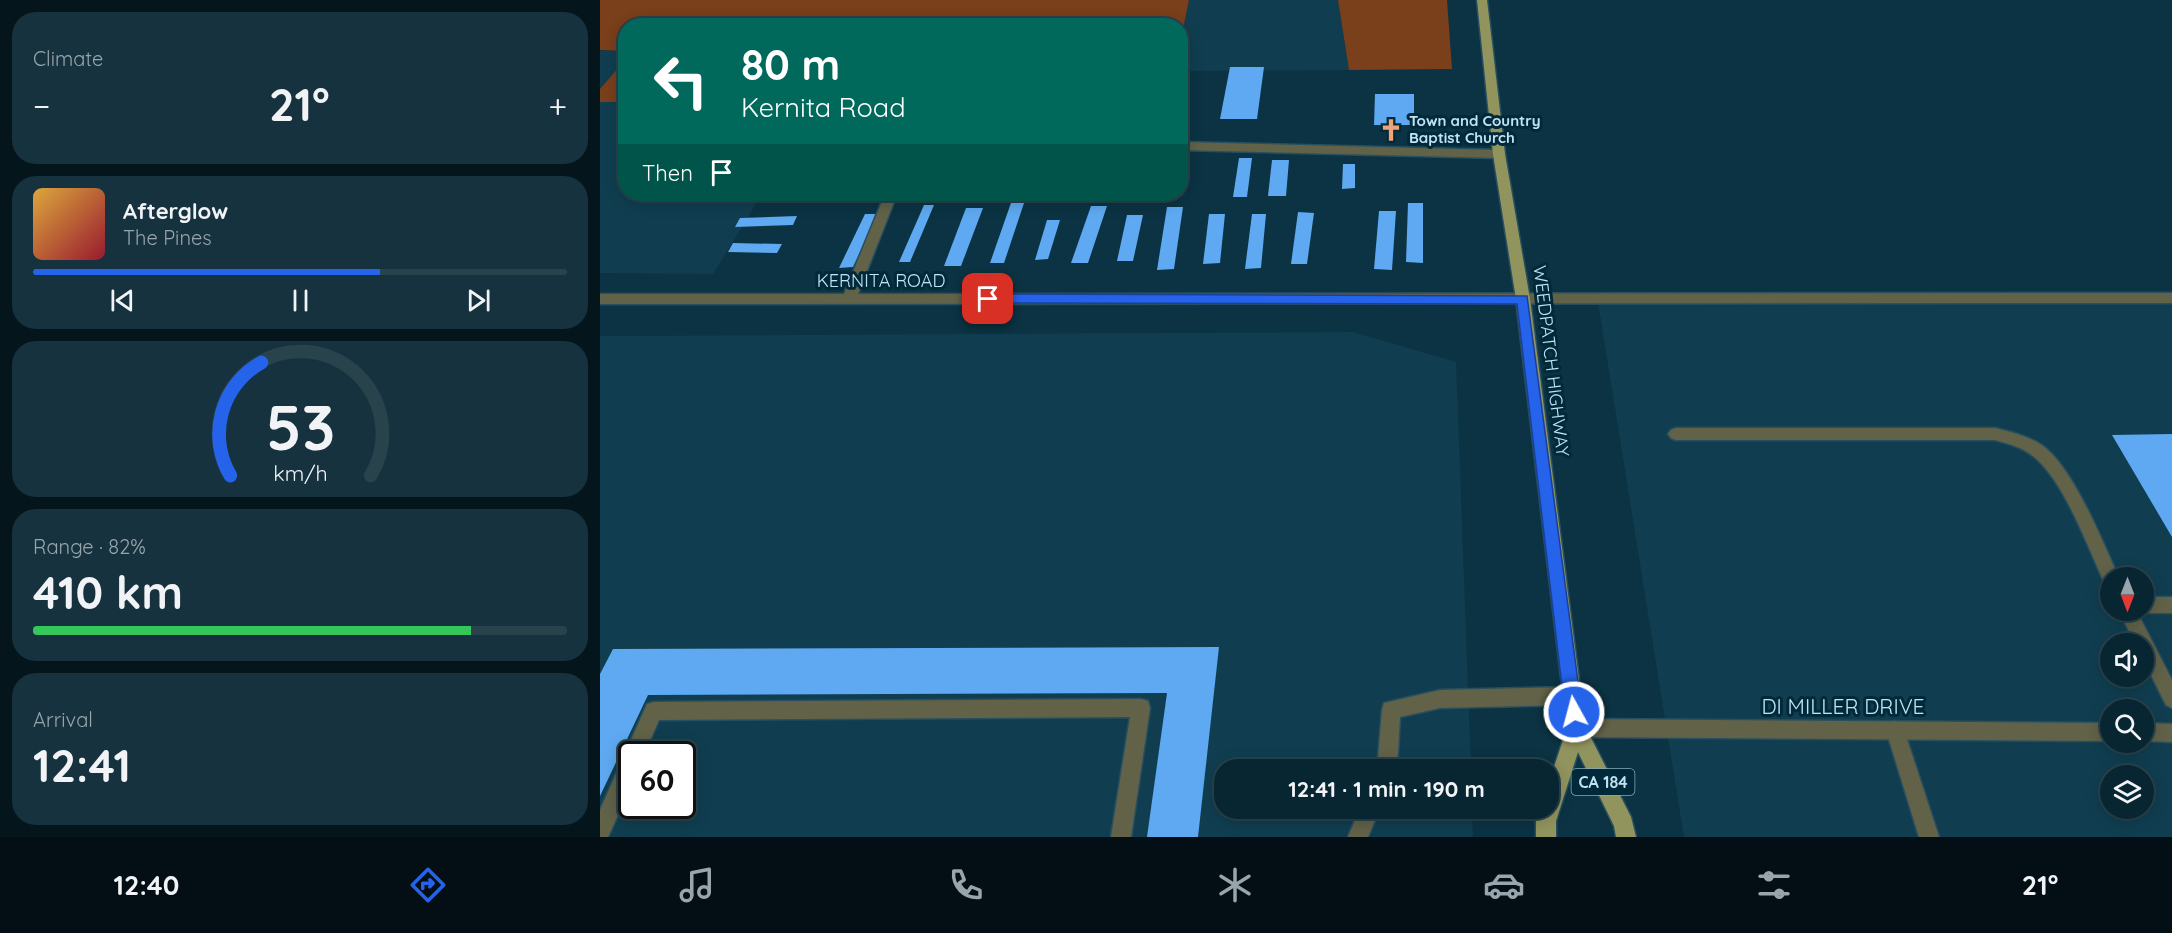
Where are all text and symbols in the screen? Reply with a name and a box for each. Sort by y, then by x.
text: 80 m [741,38,840,91]
icon: left [642,42,720,120]
text: Climate [33,46,103,71]
text: 21° [269,76,330,132]
text: − [33,85,50,126]
text: + [548,85,567,126]
text: Kernita Road [741,90,906,124]
place label: Town and Country Baptist Church [1409,111,1541,147]
church icon: Town and Country Baptist Church [1378,117,1404,143]
icon: arrive [705,156,738,189]
text: Then [642,159,693,187]
text: Afterglow [123,197,228,225]
text: The Pines [123,225,212,250]
street label: WEEDPATCH HIGHWAY [1528,264,1575,458]
street label: KERNITA ROAD [817,269,945,292]
pin [962,273,1013,324]
icon: arrive [971,282,1004,315]
icon: previous [106,284,139,317]
icon: pause [284,284,317,317]
icon: next [462,284,495,317]
text: 53 [265,388,335,466]
text: km/h [273,460,327,486]
text: Range · 82% [33,534,146,559]
text: 410 km [33,564,183,620]
north arrow [2100,567,2154,621]
map controls [2100,567,2154,819]
button: sound [2100,633,2154,687]
position arrow [1542,680,1606,744]
street label: DI MILLER DRIVE [1761,693,1925,719]
button: search [2100,699,2154,753]
text: Arrival [33,707,93,732]
text: 12:41 [33,737,131,793]
speed limit sign: 60 [618,741,696,819]
button: layers [2100,765,2154,819]
road number: CA 184 [1572,769,1634,795]
text: 12:41 · 1 min · 190 m [1288,775,1485,803]
icon: directions [407,864,449,906]
icon: music [676,864,718,906]
icon: phone [945,864,987,906]
icon: climate [1214,864,1256,906]
icon: car [1483,864,1525,906]
icon: filters [1753,864,1795,906]
text: 12:40 [114,868,179,902]
text: 21° [2022,868,2058,902]

